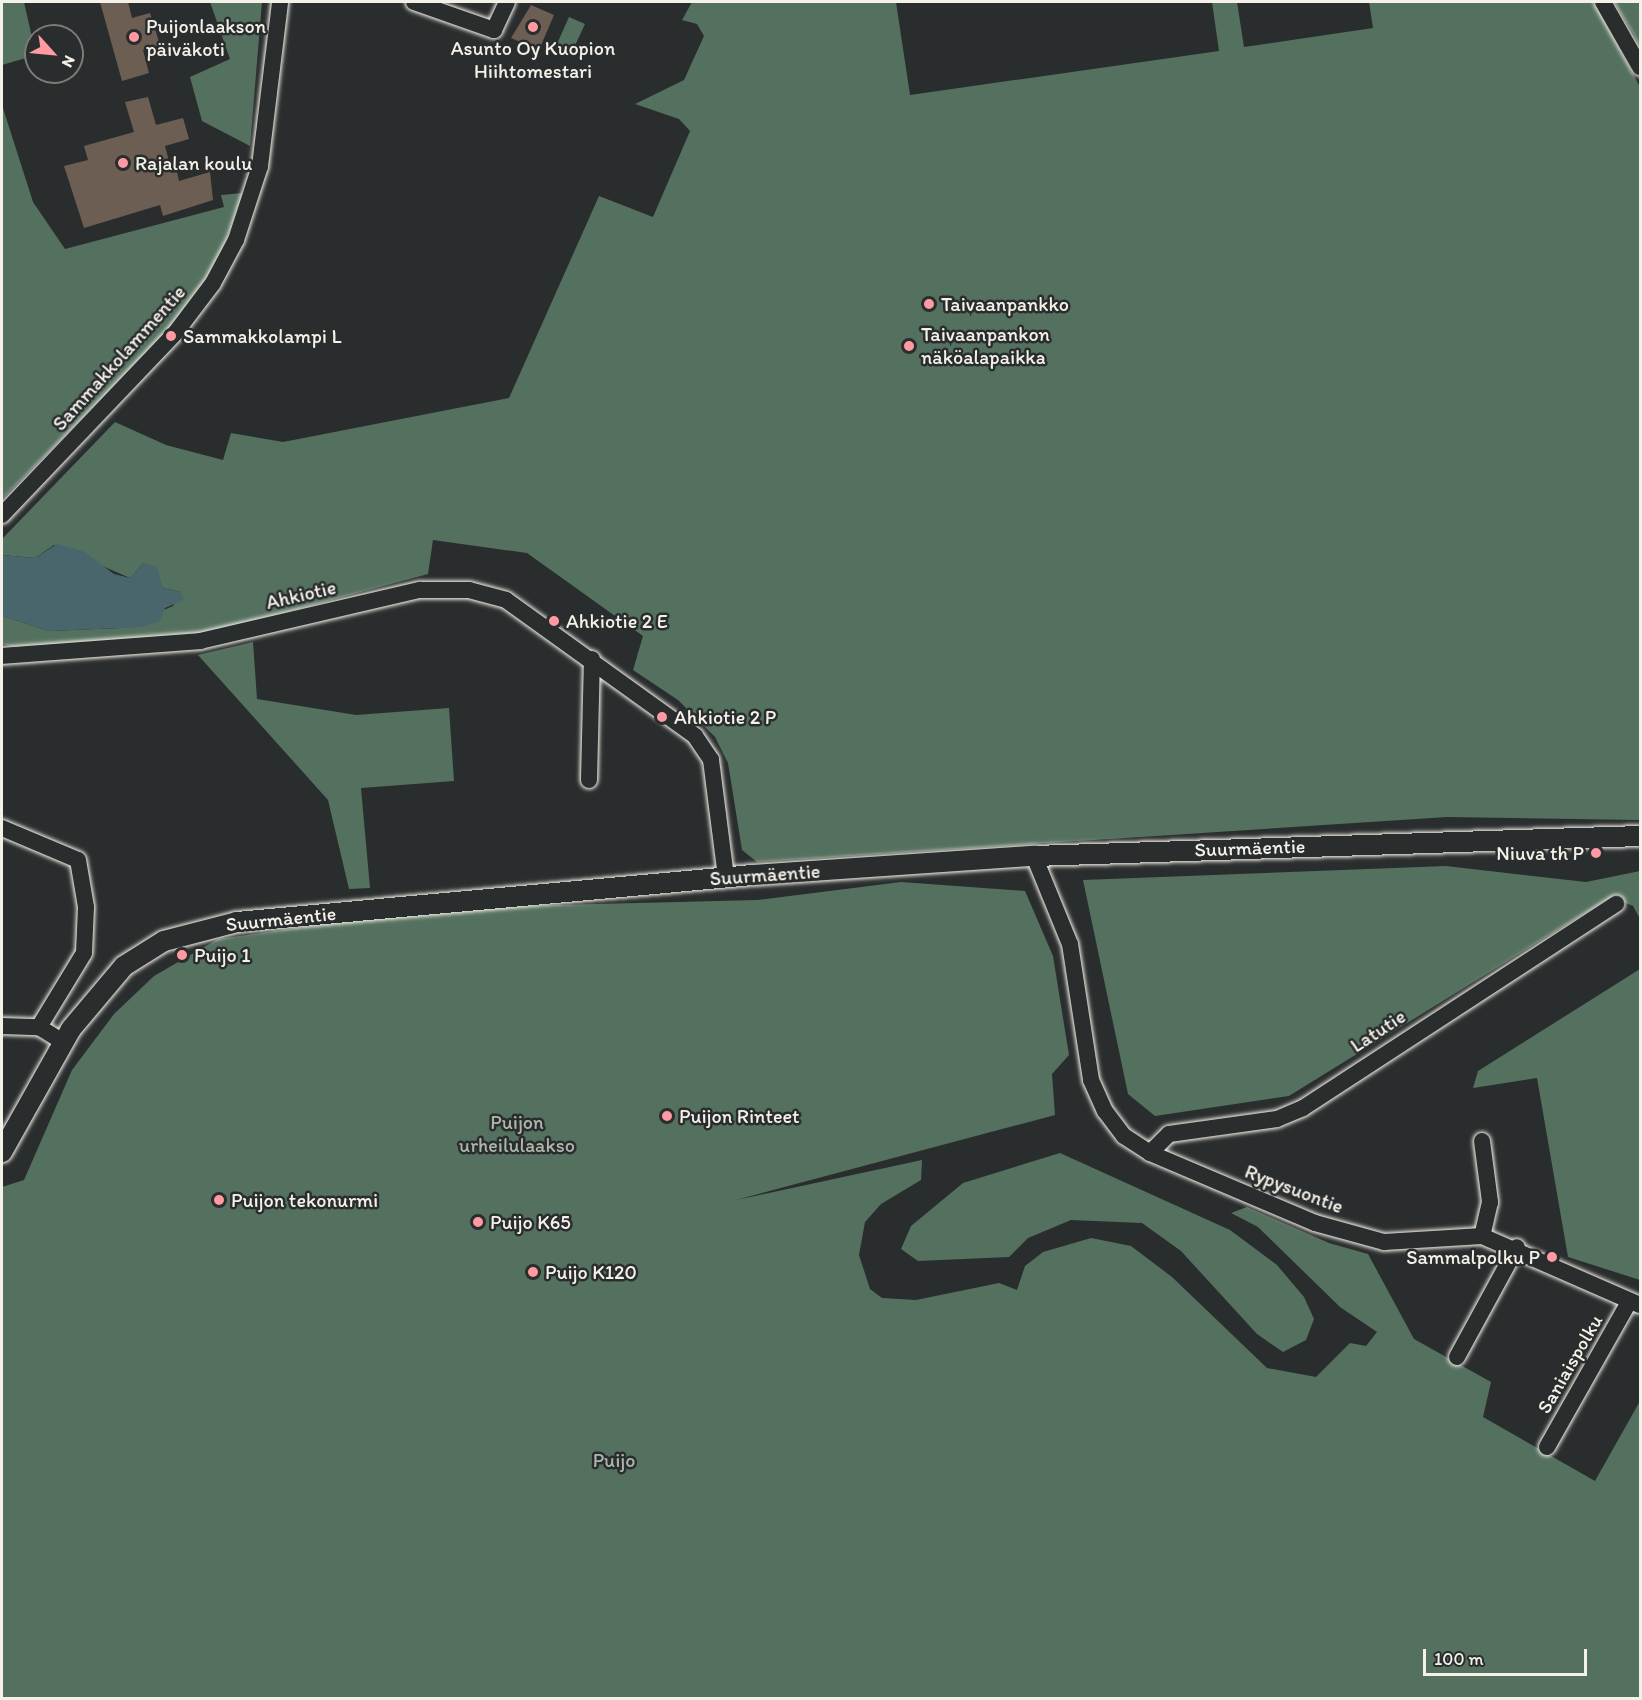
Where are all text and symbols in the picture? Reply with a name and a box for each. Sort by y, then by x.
place label: Puijonlaakson päiväkoti [146,14,266,61]
marker: Asunto Oy Kuopion Hiihtomestari [526,20,540,34]
north arrow [24,24,84,84]
marker: Puijonlaakson päiväkoti [127,30,141,44]
place label: Asunto Oy Kuopion Hiihtomestari [451,36,615,83]
text: N [58,52,80,71]
place label: Rajalan koulu [135,151,252,175]
marker: Rajalan koulu [116,156,130,170]
street label: Sammakkolammentie [47,280,191,436]
place label: Taivaanpankko [941,292,1069,316]
marker: Taivaanpankko [922,297,936,311]
place label: Taivaanpankon näköalapaikka [921,322,1050,369]
place label: Sammakkolampi L [183,324,341,348]
marker: Sammakkolampi L [164,329,178,343]
marker: Taivaanpankon näköalapaikka [902,339,916,353]
street label: Ahkiotie [264,575,338,615]
place label: Ahkiotie 2 E [566,609,668,633]
marker: Ahkiotie 2 E [547,614,561,628]
place label: Ahkiotie 2 P [674,705,776,729]
marker: Ahkiotie 2 P [655,710,669,724]
street label: Suurmäentie [1194,834,1306,862]
place label: Niuva th P [1497,841,1584,865]
marker: Niuva th P [1589,846,1603,860]
street label: Suurmäentie [709,859,821,891]
street label: Suurmäentie [225,901,337,937]
place label: Puijo 1 [194,943,250,967]
marker: Puijo 1 [175,948,189,962]
street label: Latutie [1346,1004,1410,1058]
place label: Puijon Rinteet [679,1104,799,1128]
marker: Puijon Rinteet [660,1109,674,1123]
park label: Puijon urheilulaakso [459,1110,575,1157]
street label: Rypysuontie [1241,1159,1347,1219]
place label: Puijon tekonurmi [231,1188,378,1212]
marker: Puijon tekonurmi [212,1193,226,1207]
place label: Puijo K65 [490,1210,571,1234]
marker: Puijo K65 [471,1215,485,1229]
place label: Sammalpolku P [1406,1245,1540,1269]
marker: Sammalpolku P [1545,1250,1559,1264]
place label: Puijo K120 [545,1260,637,1284]
marker: Puijo K120 [526,1265,540,1279]
street label: Saniaispolku [1532,1310,1608,1418]
park label: Puijo [593,1448,635,1472]
scale bar [1426,1637,1590,1675]
text: 100 m [1434,1648,1484,1670]

